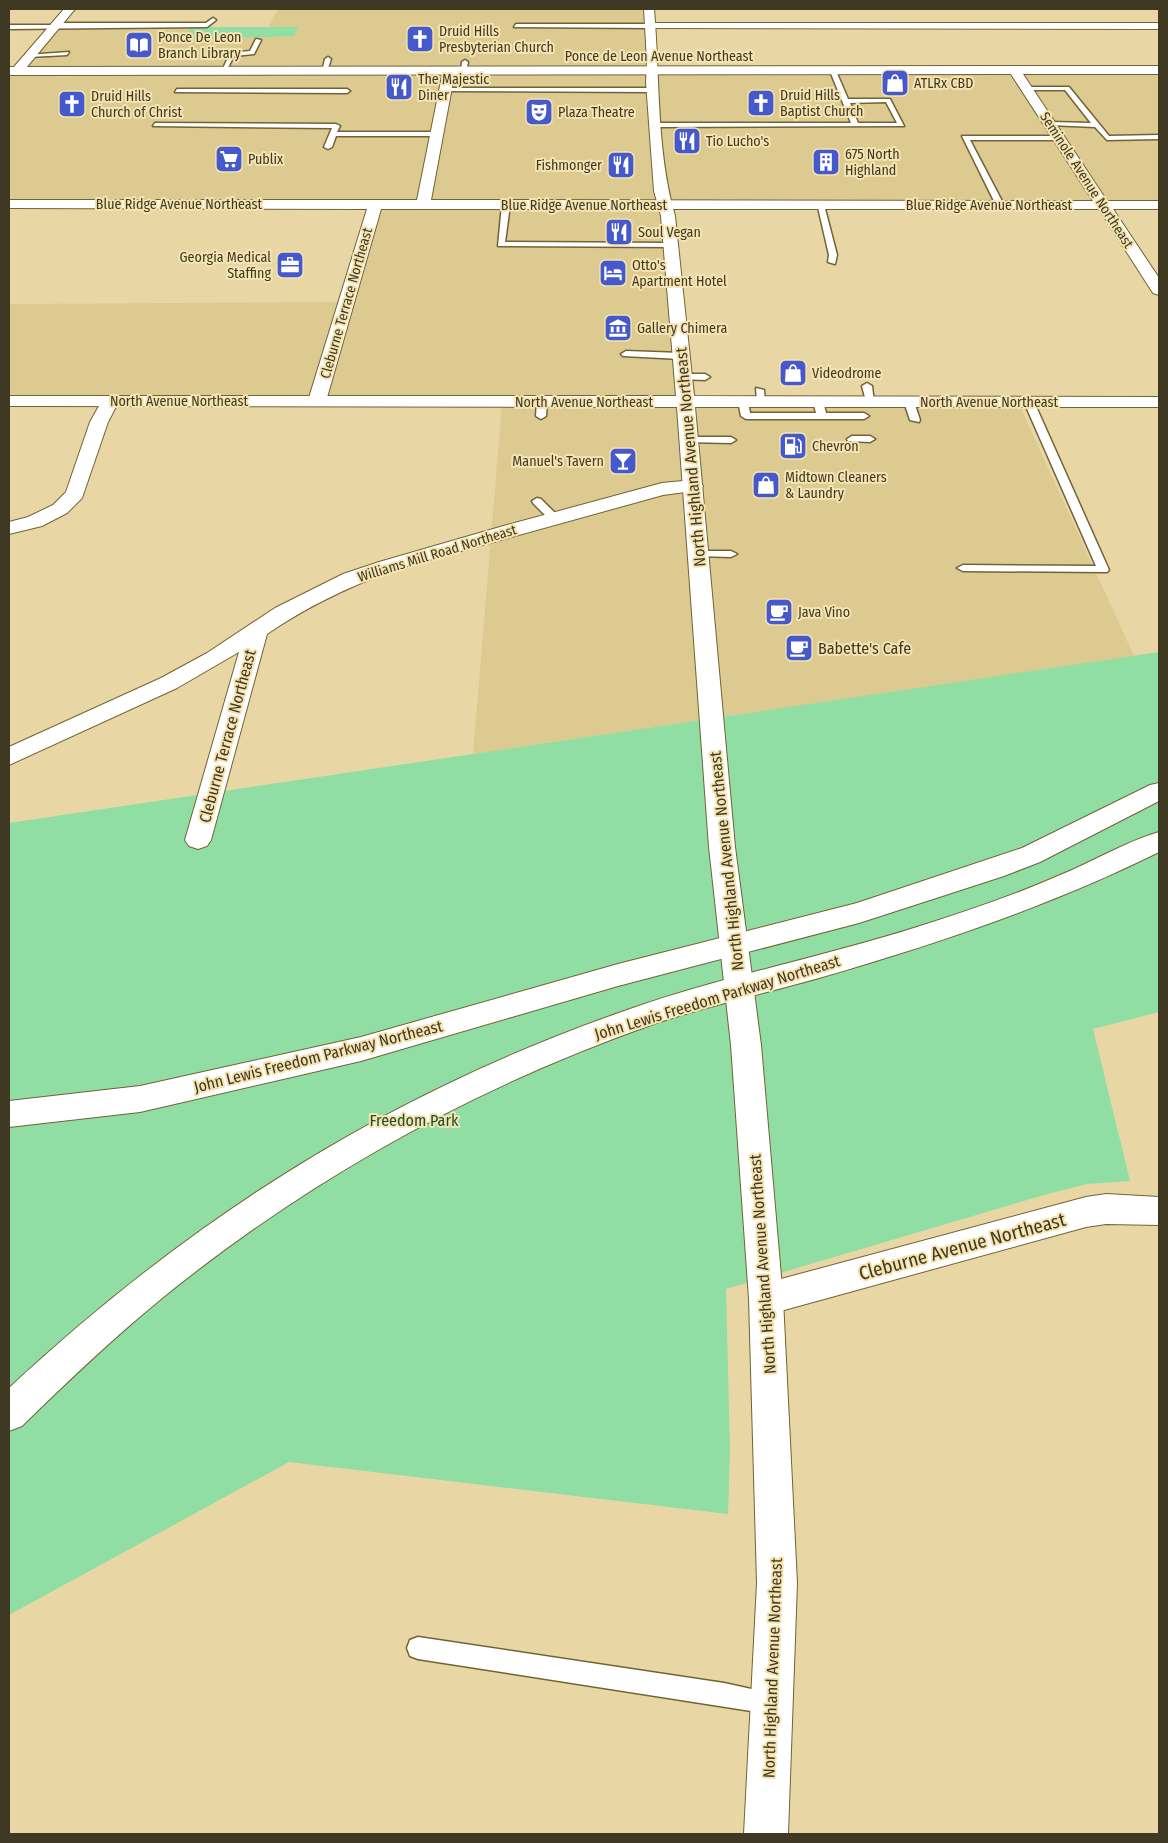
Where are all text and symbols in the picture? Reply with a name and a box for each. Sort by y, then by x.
place label: Druid Hills Presbyterian Church [439,23,554,56]
church icon: Druid Hills Presbyterian Church [405,24,435,54]
place label: Ponce De Leon Branch Library [158,29,241,62]
library icon: Ponce De Leon Branch Library [124,30,154,60]
street label: Ponce de Leon Avenue Northeast [565,48,754,65]
shop icon: ATLRx CBD [880,68,910,98]
place label: The Majestic Diner [418,71,489,104]
restaurant icon: The Majestic Diner [384,72,414,102]
place label: ATLRx CBD [914,75,973,92]
place label: Druid Hills Baptist Church [780,87,863,120]
place label: Druid Hills Church of Christ [91,88,183,121]
church icon: Druid Hills Baptist Church [746,88,776,118]
church icon: Druid Hills Church of Christ [57,89,87,119]
theatre icon: Plaza Theatre [524,97,554,127]
place label: Plaza Theatre [558,104,635,121]
street label: Seminole Avenue Northeast [1036,109,1137,252]
restaurant icon: Tio Lucho's [672,126,702,156]
place label: Tio Lucho's [706,133,769,150]
supermarket icon: Publix [214,144,244,174]
place label: 675 North Highland [845,146,900,179]
building icon: 675 North Highland [811,147,841,177]
restaurant icon: Fishmonger [606,150,636,180]
place label: Publix [248,151,284,168]
place label: Fishmonger [536,157,602,174]
street label: Blue Ridge Avenue Northeast [96,196,263,213]
street label: Blue Ridge Avenue Northeast [501,197,668,214]
street label: Blue Ridge Avenue Northeast [906,197,1073,214]
restaurant icon: Soul Vegan [604,217,634,247]
place label: Soul Vegan [638,224,701,241]
street label: Cleburne Terrace Northeast [317,225,376,381]
place label: Georgia Medical Staffing [180,249,271,282]
office icon: Georgia Medical Staffing [275,250,305,280]
place label: Otto's Apartment Hotel [632,257,727,290]
hotel icon: Otto's Apartment Hotel [598,258,628,288]
museum icon: Gallery Chimera [603,313,633,343]
place label: Gallery Chimera [637,320,727,337]
street label: North Highland Avenue Northeast [671,346,710,568]
shop icon: Videodrome [778,358,808,388]
place label: Videodrome [812,365,882,382]
street label: North Avenue Northeast [110,393,249,410]
street label: North Avenue Northeast [515,394,654,411]
street label: North Avenue Northeast [920,394,1059,411]
fuel station icon: Chevron [778,431,808,461]
place label: Chevron [812,438,859,455]
bar icon: Manuel's Tavern [608,446,638,476]
place label: Manuel's Tavern [512,453,604,470]
place label: Midtown Cleaners & Laundry [785,469,887,502]
shop icon: Midtown Cleaners & Laundry [751,470,781,500]
street label: Williams Mill Road Northeast [356,521,519,586]
cafe icon: Java Vino [764,597,794,627]
place label: Java Vino [798,604,850,621]
cafe icon: Babette's Cafe [784,633,814,663]
place label: Babette's Cafe [818,639,911,658]
street label: Cleburne Terrace Northeast [195,647,260,825]
street label: North Highland Avenue Northeast [705,750,747,972]
street label: John Lewis Freedom Parkway Northeast [592,951,843,1044]
street label: John Lewis Freedom Parkway Northeast [192,1016,445,1097]
park label: Freedom Park [370,1111,459,1130]
street label: North Highland Avenue Northeast [745,1153,780,1375]
street label: Cleburne Avenue Northeast [856,1208,1069,1285]
street label: North Highland Avenue Northeast [759,1557,786,1778]

